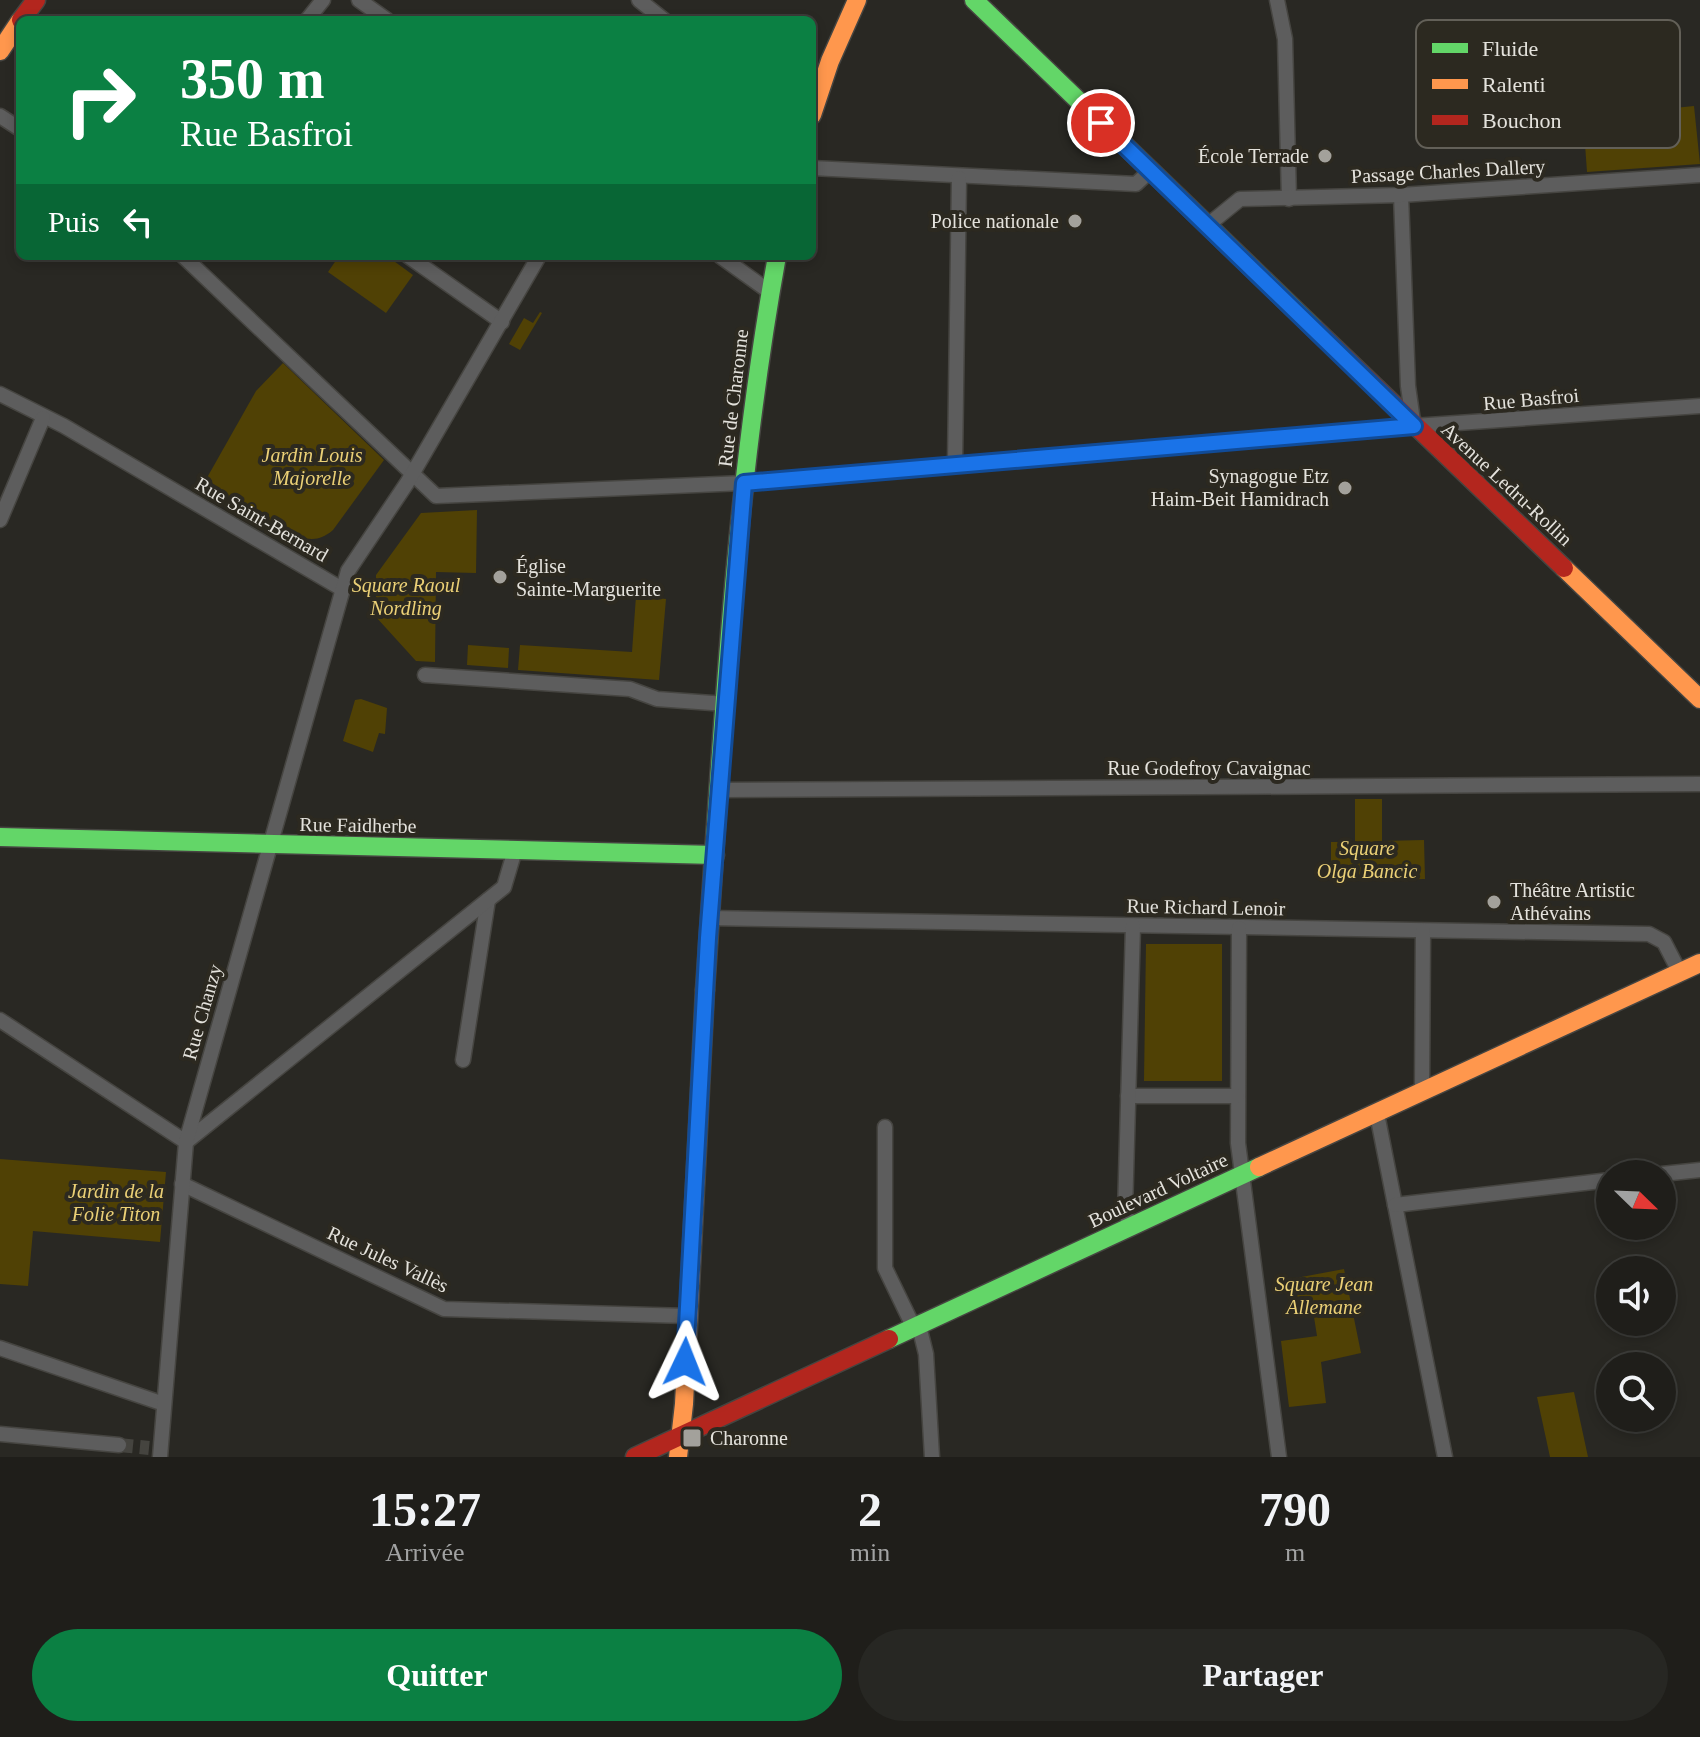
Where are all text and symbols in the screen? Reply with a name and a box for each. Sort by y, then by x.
legend [1416,20,1680,148]
text: Fluide [1482,36,1538,61]
icon: right [48,48,152,152]
text: 350 m [180,48,325,110]
text: Ralenti [1482,72,1546,97]
pin [1067,89,1135,157]
icon: arrive [1079,101,1123,145]
text: Bouchon [1482,108,1561,133]
text: Rue Basfroi [180,114,353,154]
place label: École Terrade [1198,145,1309,167]
marker: École Terrade [1316,147,1334,165]
street label: Passage Charles Dallery [1350,155,1546,188]
icon: left [116,200,160,244]
text: Puis [48,205,100,238]
place label: Police nationale [931,210,1059,232]
marker: Police nationale [1066,212,1084,230]
street label: Rue de Charonne [714,328,752,468]
street label: Rue Basfroi [1482,384,1580,414]
street label: Avenue Ledru-Rollin [1437,418,1577,550]
park label: Jardin Louis Majorelle [262,444,363,490]
place label: Synagogue Etz Haim-Beit Hamidrach [1151,465,1329,510]
street label: Rue Saint-Bernard [192,472,332,566]
marker: Synagogue Etz Haim-Beit Hamidrach [1336,479,1354,497]
place label: Église Sainte-Marguerite [516,555,661,601]
marker: Église Sainte-Marguerite [491,568,509,586]
park label: Square Raoul Nordling [352,574,461,620]
street label: Rue Godefroy Cavaignac [1107,757,1311,780]
street label: Rue Faidherbe [299,813,417,837]
park label: Square Olga Bancic [1317,837,1417,883]
place label: Théâtre Artistic Athévains [1510,879,1635,924]
marker: Théâtre Artistic Athévains [1485,893,1503,911]
street label: Rue Richard Lenoir [1126,895,1286,919]
street label: Rue Chanzy [178,962,227,1063]
street label: Boulevard Voltaire [1085,1148,1231,1232]
north arrow [1596,1160,1676,1240]
map controls [1596,1160,1676,1432]
park label: Jardin de la Folie Titon [68,1180,164,1225]
street label: Rue Jules Vallès [324,1221,452,1297]
button: sound [1596,1256,1676,1336]
park label: Square Jean Allemane [1275,1273,1373,1318]
position arrow [643,1320,727,1404]
button: search [1596,1352,1676,1432]
marker: Charonne [681,1427,703,1449]
place label: Charonne [710,1427,788,1449]
text: 15:27 [369,1483,481,1536]
text: 2 [858,1483,882,1536]
text: 790 [1259,1483,1331,1536]
text: Arrivée [385,1538,465,1567]
text: min [850,1538,890,1567]
text: m [1285,1538,1305,1567]
button: Quitter [32,1629,842,1721]
button: Partager [858,1629,1668,1721]

